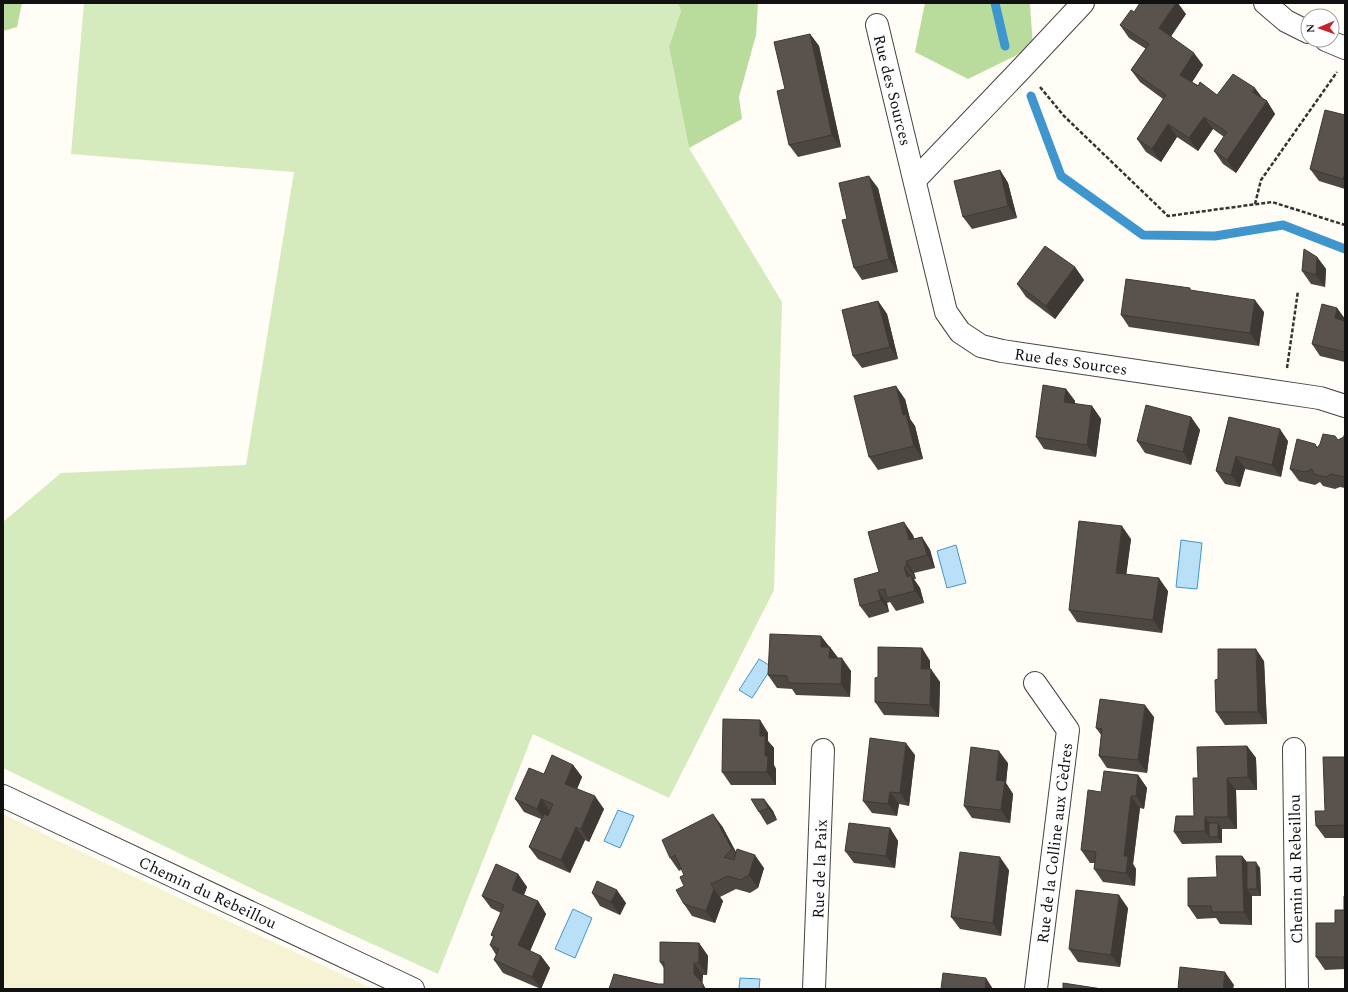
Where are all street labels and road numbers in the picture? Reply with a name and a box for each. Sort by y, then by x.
street label: Rue des Sources [867,32,917,148]
street label: Rue des Sources [1013,342,1129,382]
street label: Rue de la Colline aux Cèdres [1031,741,1079,945]
street label: Chemin du Rebeillou [1283,794,1309,944]
street label: Rue de la Paix [806,819,834,919]
street label: Chemin du Rebeillou [135,850,281,935]

